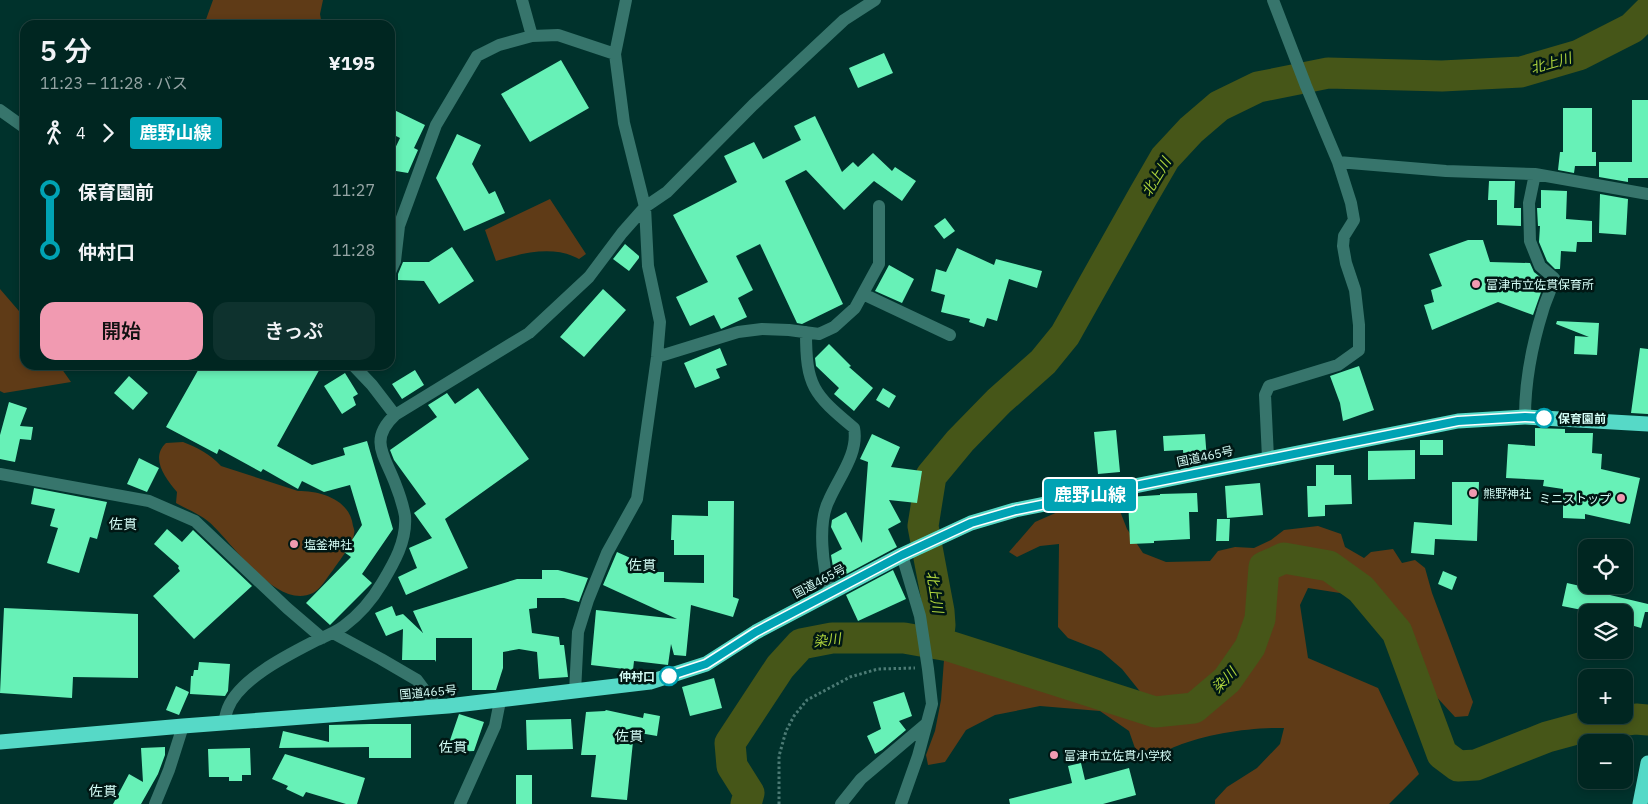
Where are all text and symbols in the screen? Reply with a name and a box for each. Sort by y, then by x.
text: 5 分 [40,32,91,69]
water label: 北上川 [1528,48,1576,77]
text: ¥195 [328,51,375,75]
text: 11:23 – 11:28 · バス [40,73,188,93]
icon: walk [40,119,68,147]
icon: forward [94,119,122,147]
text: 鹿野山線 [140,121,212,144]
text: 4 [76,123,86,143]
water label: 北上川 [1137,153,1176,200]
text: 保育園前 [78,180,154,204]
text: 11:27 [332,180,375,200]
text: 仲村口 [78,240,135,264]
text: 11:28 [332,240,375,260]
place label: 富津市立佐貫保育所 [1486,277,1594,292]
marker: 富津市立佐貫保育所 [1470,278,1482,290]
button: 開始 [40,302,203,360]
button: きっぷ [213,302,375,360]
marker: 保育園前 [1534,408,1554,428]
place label: 保育園前 [1558,411,1606,426]
street label: 国道465号 [1175,443,1235,469]
line badge: 鹿野山線 [1055,479,1125,511]
text: 鹿野山線 [1054,483,1126,506]
place label: 熊野神社 [1483,486,1531,501]
marker: 熊野神社 [1467,487,1479,499]
place label: ミニストップ [1539,491,1611,506]
marker: ミニストップ [1615,492,1627,504]
district label: 佐貫 [109,515,137,533]
place label: 塩釜神社 [304,537,352,552]
marker: 塩釜神社 [288,538,300,550]
map controls [1578,539,1633,789]
button: locate [1578,539,1633,594]
district label: 佐貫 [628,556,656,574]
street label: 国道465号 [790,561,848,601]
water label: 北上川 [923,570,947,616]
button: layers [1578,604,1633,659]
water label: 染川 [812,629,844,651]
water label: 染川 [1208,662,1241,696]
marker: 仲村口 [659,666,679,686]
place label: 仲村口 [619,669,655,684]
button: + [1578,669,1633,724]
street label: 国道465号 [399,682,457,702]
district label: 佐貫 [615,727,643,745]
button: − [1578,734,1633,789]
district label: 佐貫 [439,738,467,756]
place label: 富津市立佐貫小学校 [1064,748,1172,763]
marker: 富津市立佐貫小学校 [1048,749,1060,761]
district label: 佐貫 [89,782,117,800]

